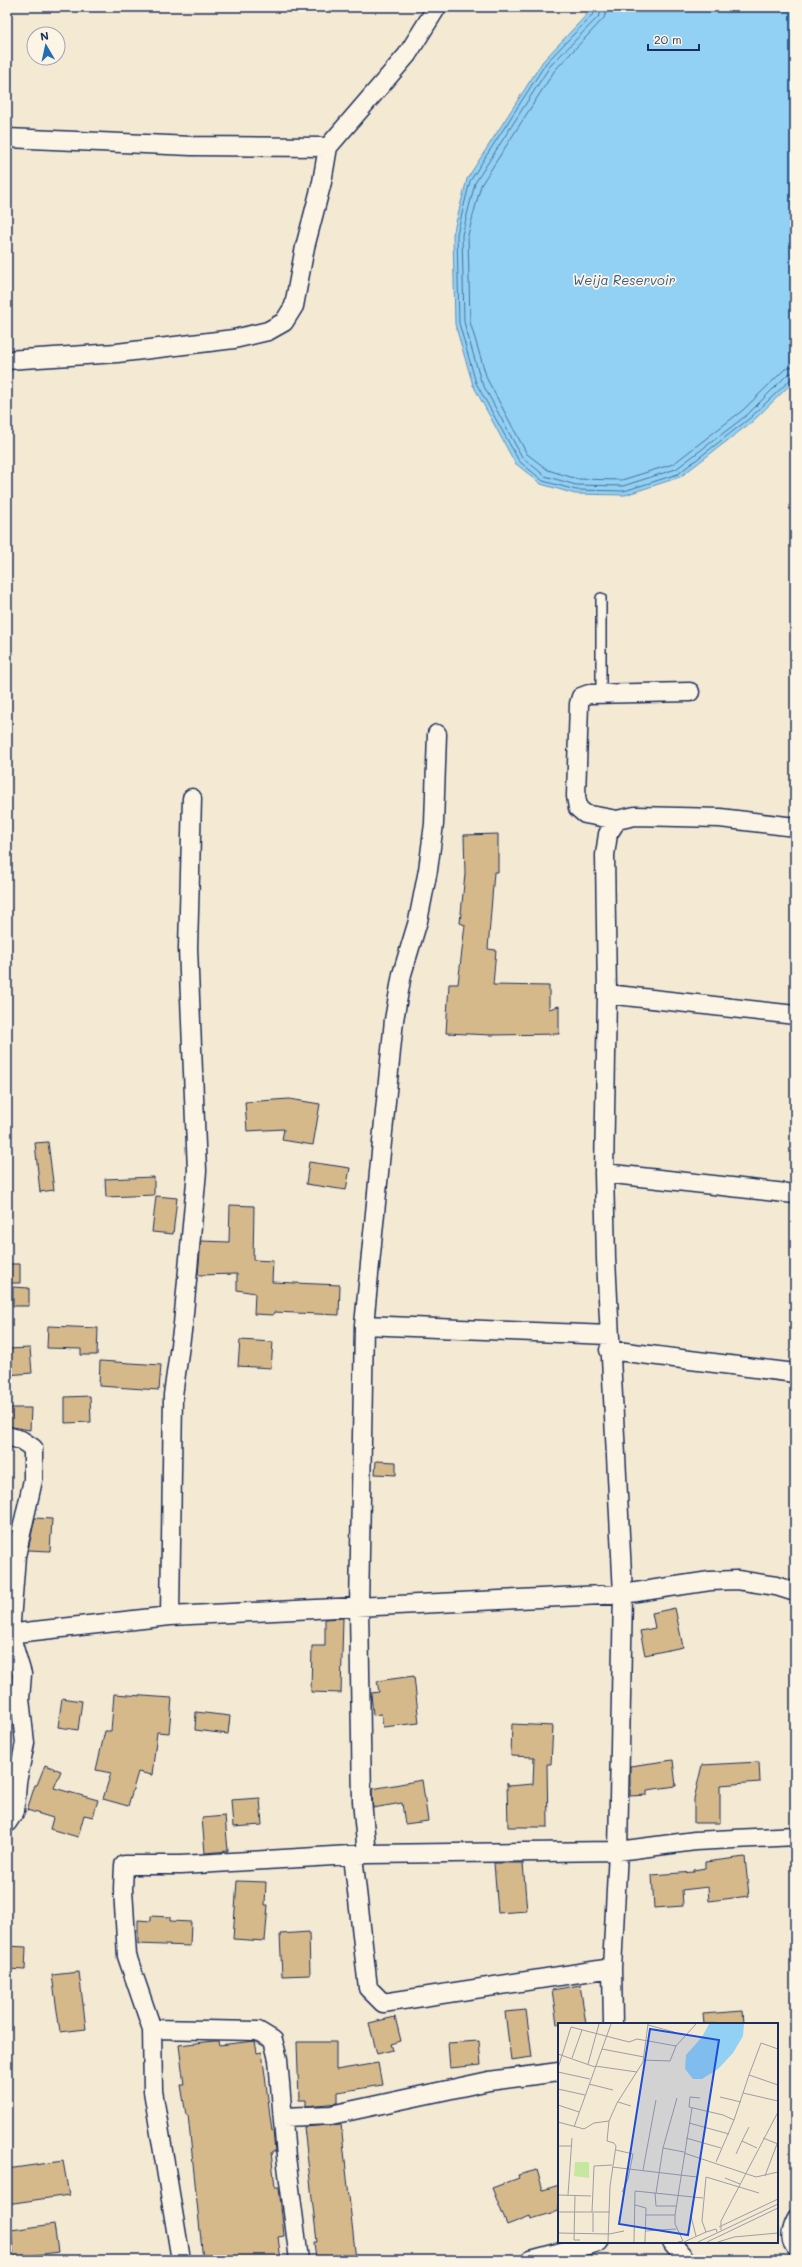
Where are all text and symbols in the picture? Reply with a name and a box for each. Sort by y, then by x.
north arrow [26,26,66,66]
scale bar [648,26,699,52]
text: N [39,28,50,44]
text: 20 m [654,31,682,47]
water label: Weija Reservoir [573,271,676,288]
inset map [558,2023,778,2243]

